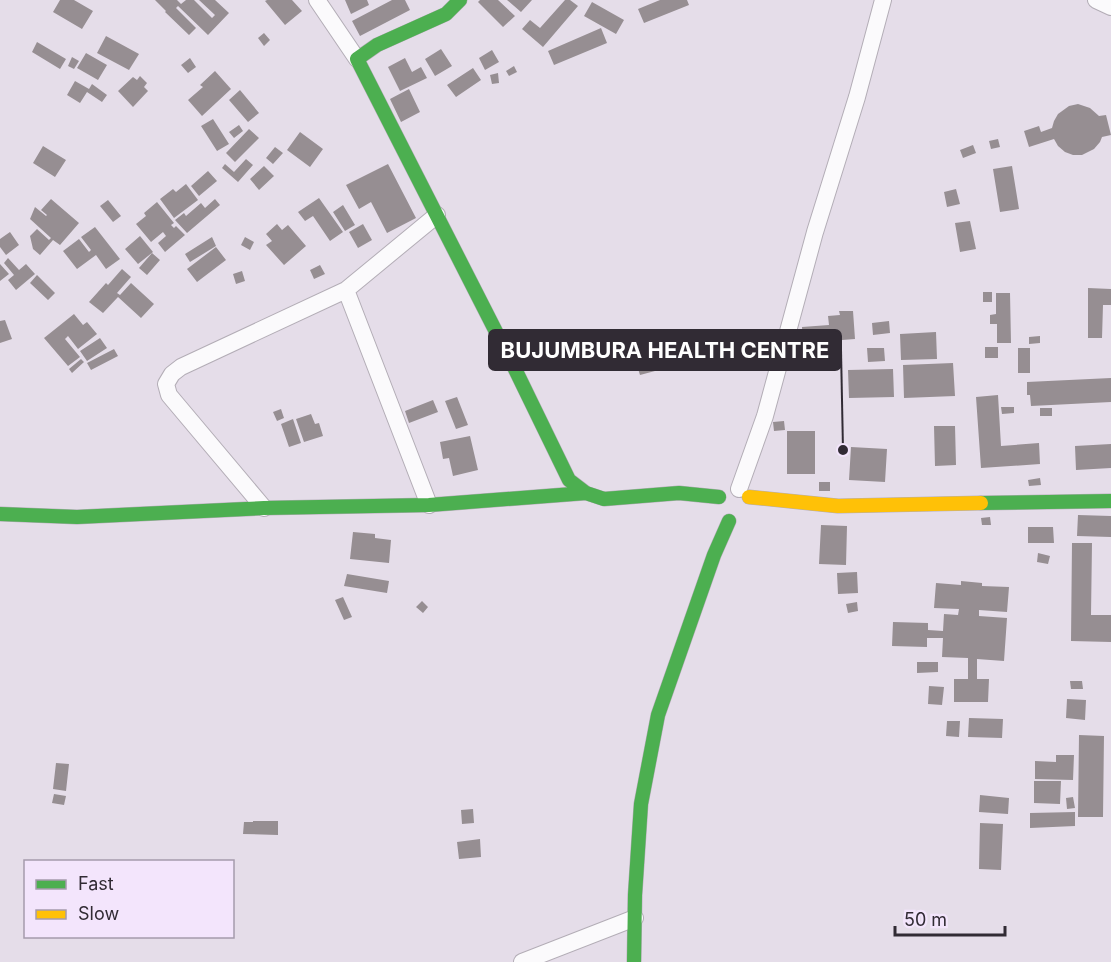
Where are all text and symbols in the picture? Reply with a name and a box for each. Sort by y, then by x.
callout: BUJUMBURA HEALTH CENTRE [489,330,841,370]
text: BUJUMBURA HEALTH CENTRE [501,337,829,363]
legend [24,860,234,938]
text: Fast [78,873,114,894]
scale bar [895,899,1004,937]
text: Slow [78,903,119,924]
text: 50 m [904,909,947,930]

